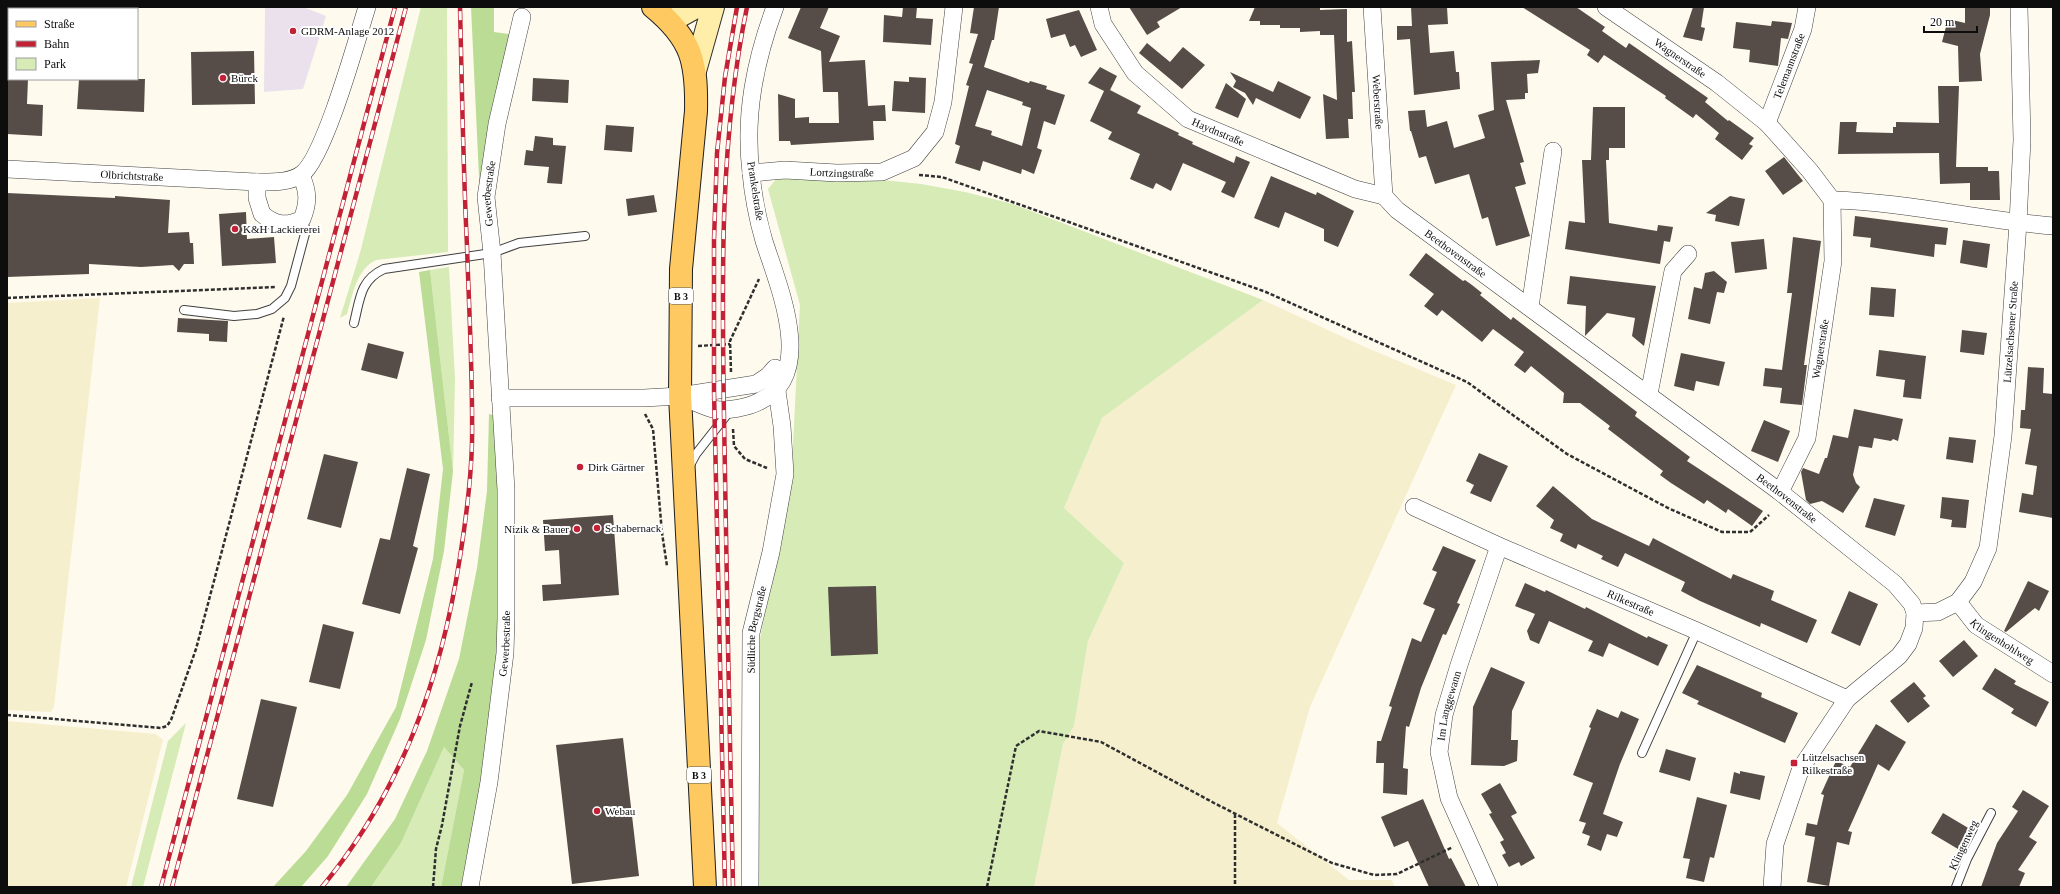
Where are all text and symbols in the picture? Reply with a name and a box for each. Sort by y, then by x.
legend [8,8,138,80]
scale bar [1924,8,1977,34]
text: 20 m [1930,15,1955,29]
text: Straße [44,17,75,31]
place label: GDRM-Anlage 2012 [301,25,394,37]
marker: GDRM-Anlage 2012 [288,26,298,36]
street label: Telemannstraße [1771,31,1807,101]
street label: Wagnerstraße [1652,36,1709,80]
text: Bahn [44,37,69,51]
text: Park [44,57,66,71]
place label: Bürck [231,72,258,84]
marker: Bürck [218,73,228,83]
street label: Weberstraße [1370,74,1386,130]
street label: Haydnstraße [1190,115,1246,148]
street label: Gewerbestraße [480,160,497,227]
street label: Prankelstraße [745,160,767,222]
street label: Lortzingstraße [809,165,874,179]
street label: Olbrichtstraße [100,168,164,183]
place label: K&H Lackiererei [243,223,320,235]
marker: K&H Lackiererei [230,224,240,234]
street label: Beethovenstraße [1423,227,1489,280]
street label: Lützelsachsener Straße [2001,280,2020,383]
road number: B 3 [669,288,693,304]
street label: Wagnerstraße [1809,318,1831,380]
place label: Dirk Gärtner [588,461,645,473]
marker: Dirk Gärtner [575,462,585,472]
street label: Beethovenstraße [1754,471,1820,525]
place label: Schabernack [605,522,662,534]
place label: Nizik & Bauer [504,523,569,535]
marker: Schabernack [592,523,602,533]
marker: Nizik & Bauer [572,524,582,534]
street label: Südliche Bergstraße [745,584,768,673]
street label: Rilkestraße [1605,587,1656,618]
street label: Gewerbestraße [496,611,512,677]
street label: Klingenhohlweg [1968,617,2037,667]
street label: Im Langgewann [1435,669,1463,741]
place label: Lützelsachsen Rilkestraße [1802,751,1865,776]
marker: Lützelsachsen Rilkestraße [1789,758,1799,768]
road number: B 3 [687,767,711,783]
place label: Webau [605,805,636,817]
marker: Webau [592,806,602,816]
street label: Klingenweg [1946,818,1980,872]

